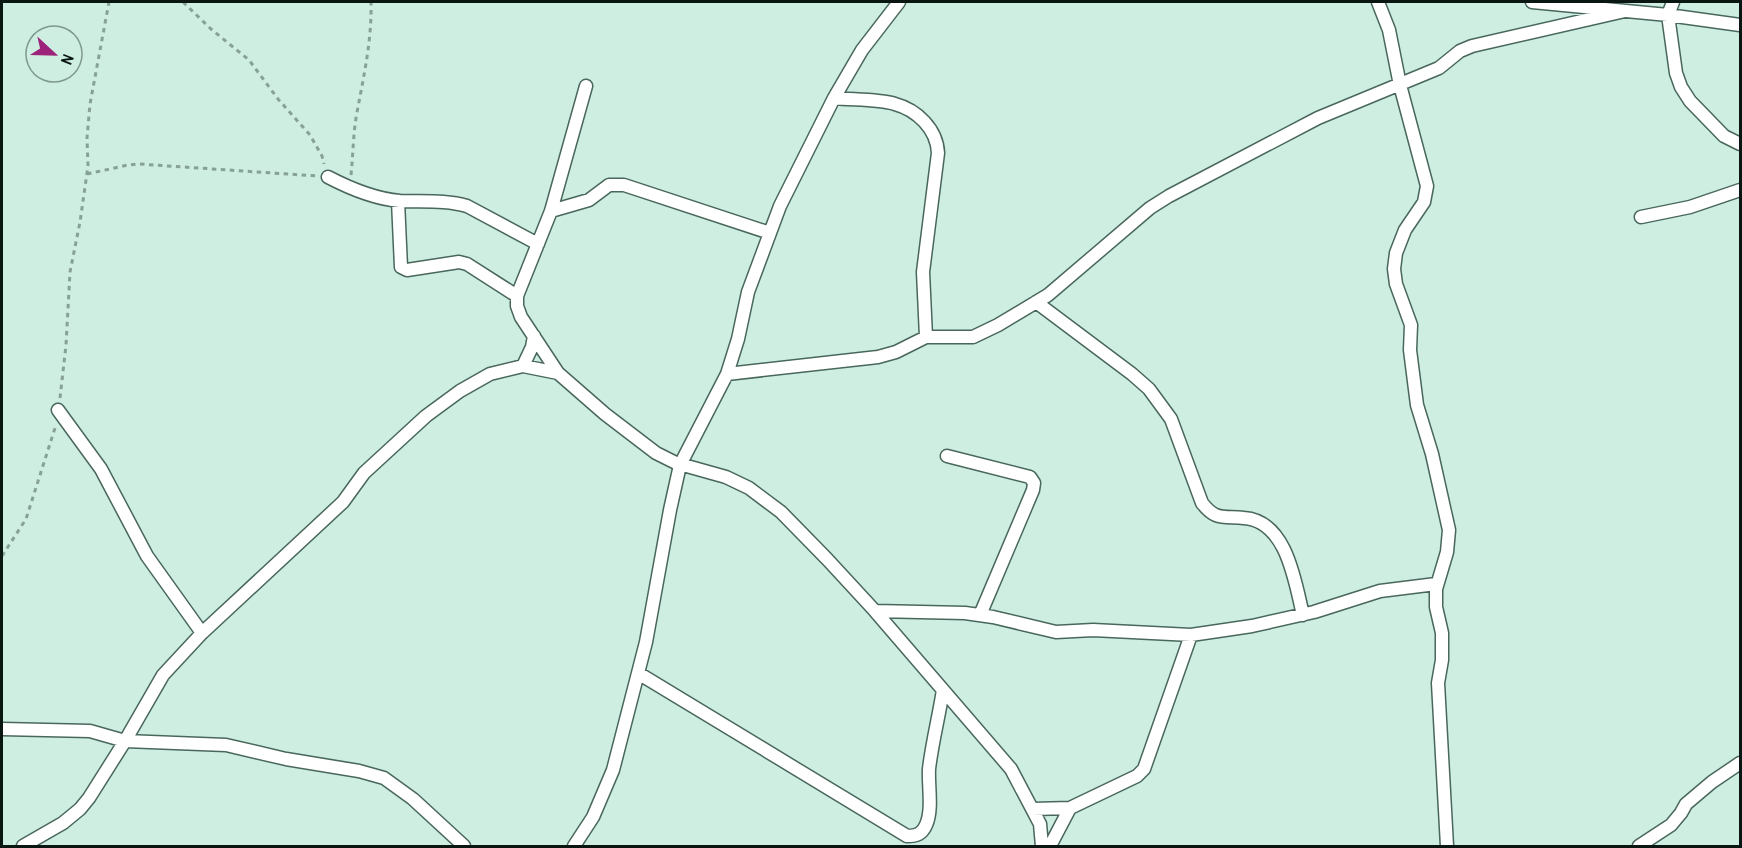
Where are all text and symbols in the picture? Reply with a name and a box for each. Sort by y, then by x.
north arrow [24,24,84,84]
text: N [56,51,80,68]

